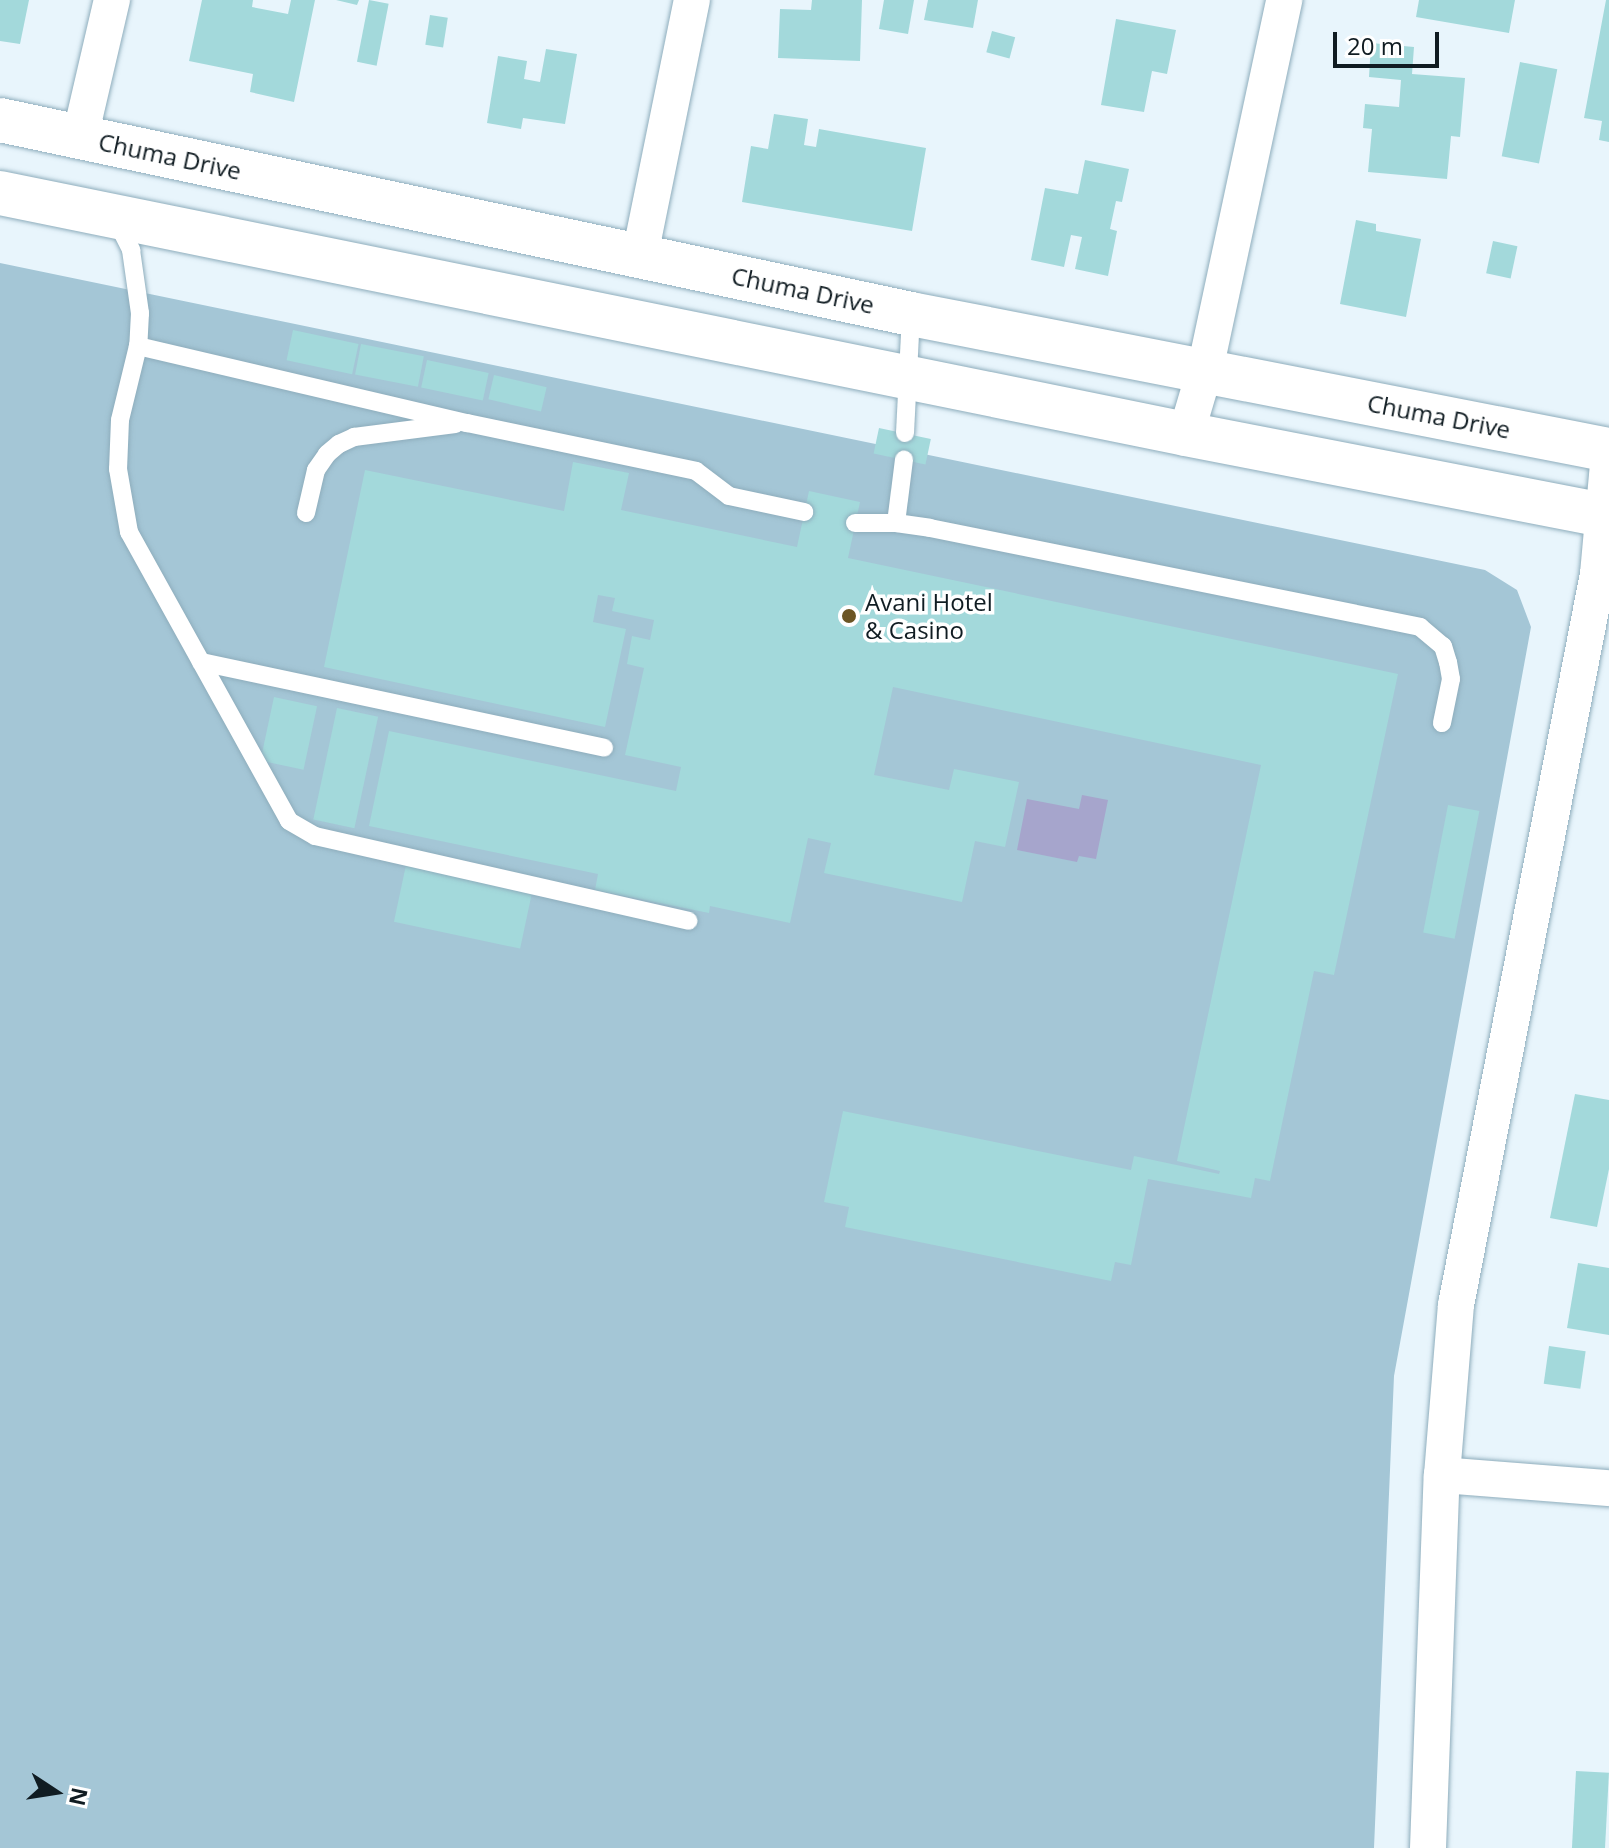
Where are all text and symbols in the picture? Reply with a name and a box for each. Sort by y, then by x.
scale bar [1337,16,1443,66]
text: 20 m [1347,29,1403,62]
street label: Chuma Drive [96,127,244,185]
street label: Chuma Drive [729,261,877,319]
street label: Chuma Drive [1365,388,1513,444]
place label: Avani Hotel & Casino [865,588,993,644]
marker: Avani Hotel & Casino [840,607,858,625]
north arrow [16,1752,96,1832]
text: N [63,1785,96,1809]

